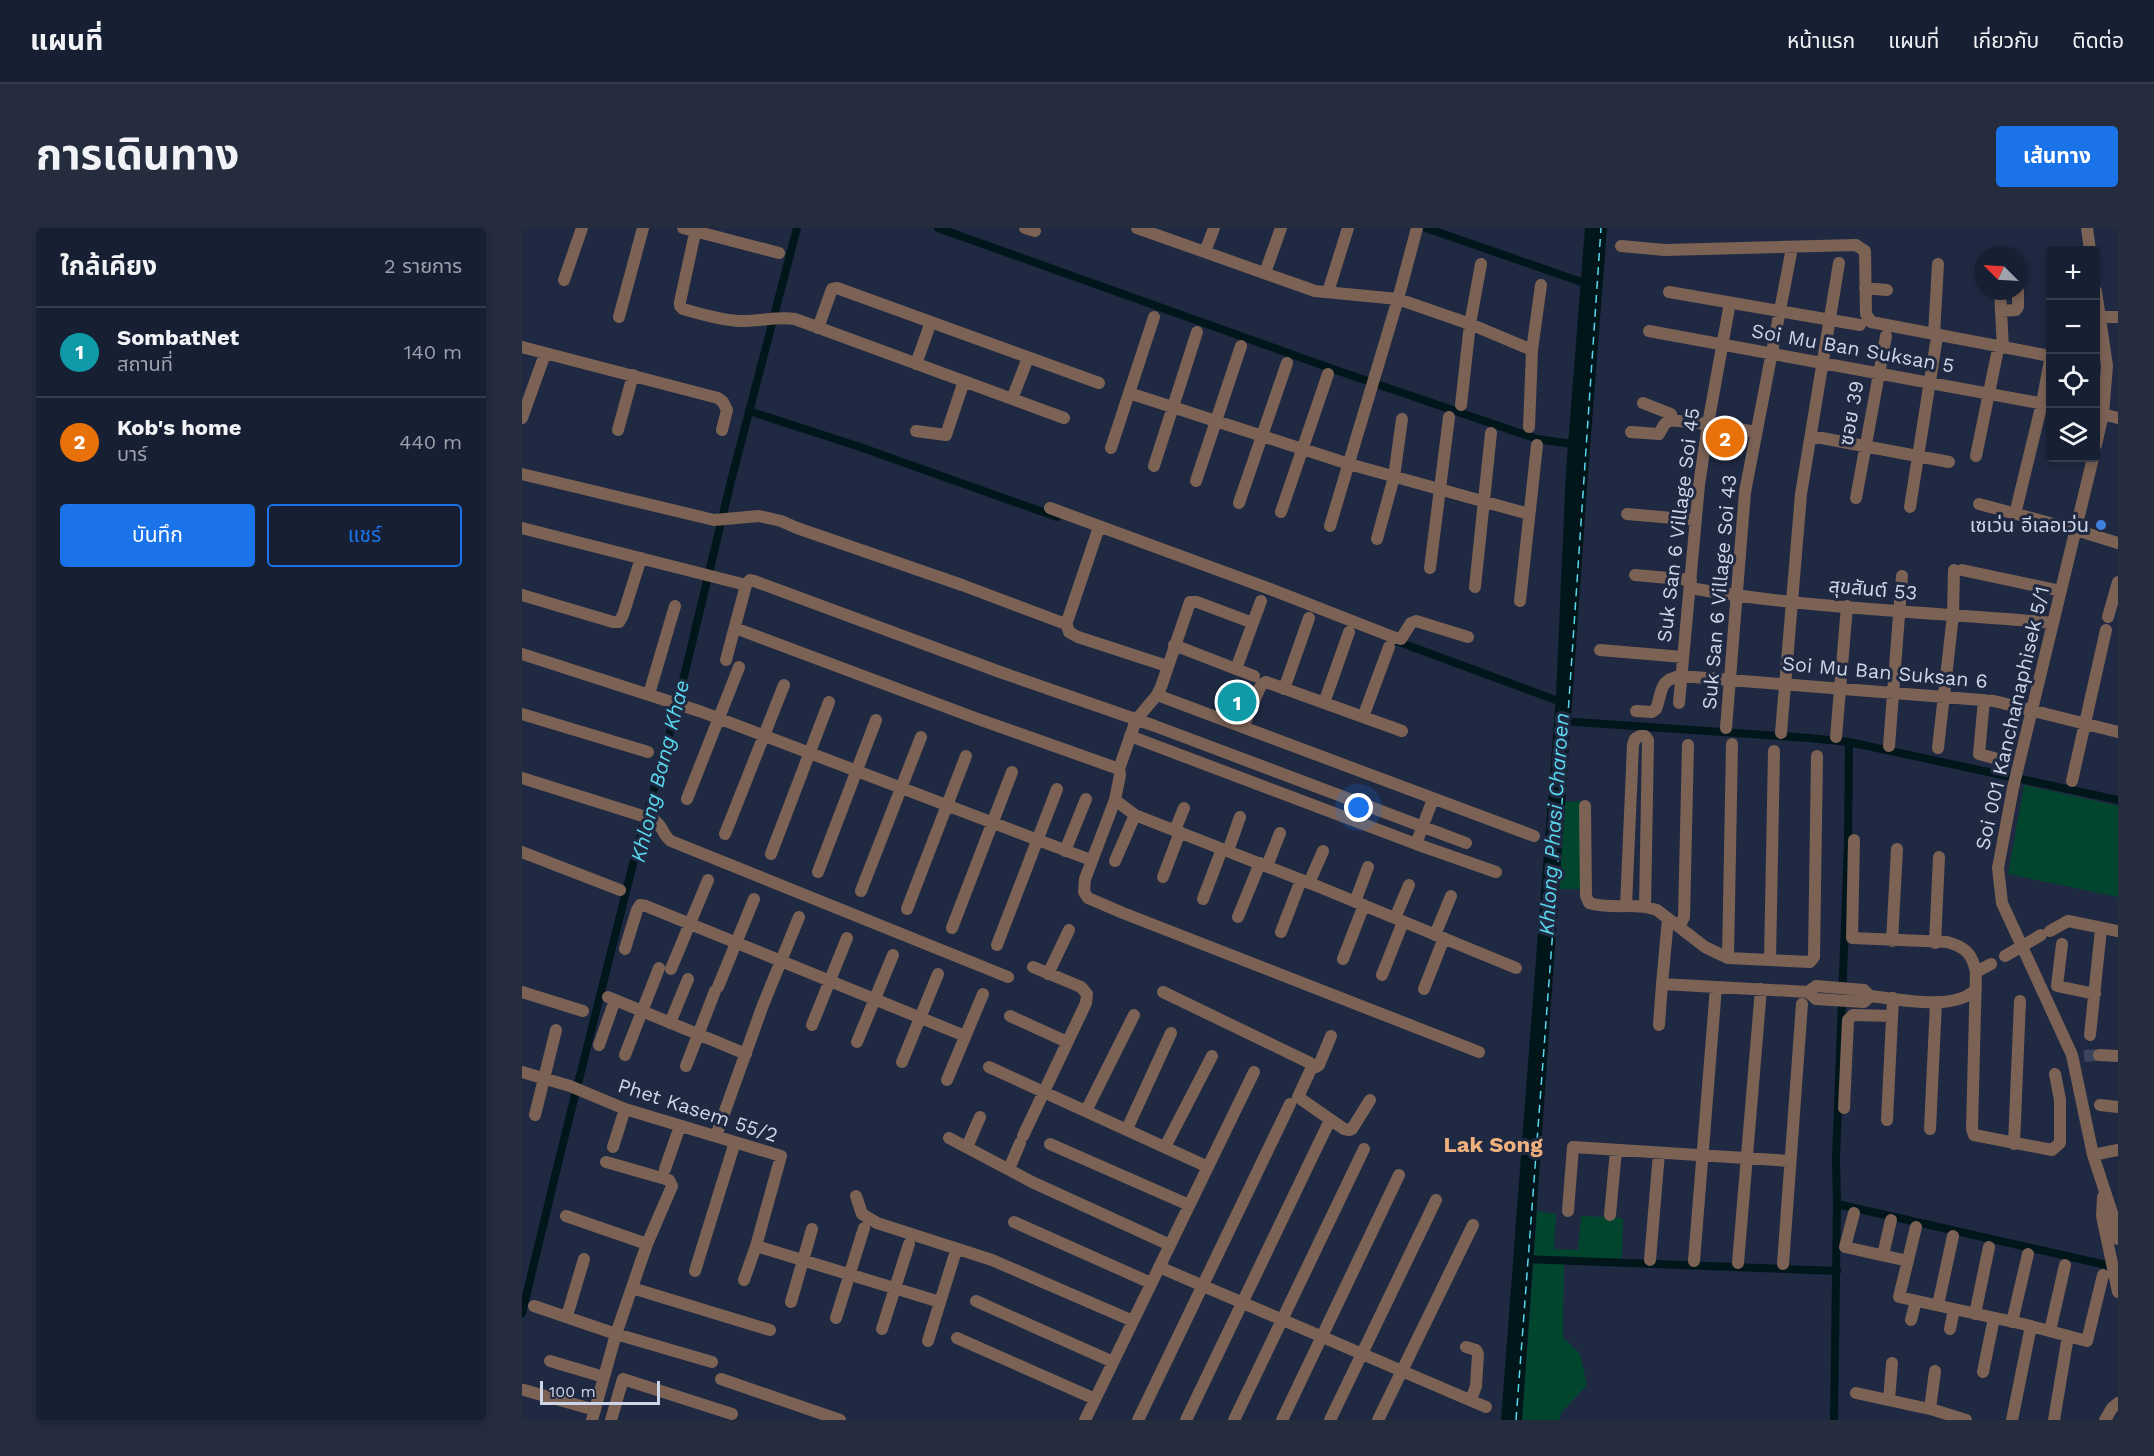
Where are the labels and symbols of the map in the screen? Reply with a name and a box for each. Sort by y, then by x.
north arrow [1974,246,2028,300]
street label: Soi Mu Ban Suksan 5 [1750,318,1956,378]
street label: ซอย 39 [1834,379,1868,447]
street label: Suk San 6 Village Soi 45 [1652,406,1704,644]
pin: 2 [1706,416,1744,460]
street label: Suk San 6 Village Soi 43 [1697,473,1741,711]
place label: เซเว่น อีเลอเว่น [1970,513,2089,537]
marker: เซเว่น อีเลอเว่น [2094,518,2108,532]
street label: สุขสันต์ 53 [1828,573,1918,605]
street label: Soi 001 Kanchanaphisek 5/1 [1970,584,2054,852]
street label: Soi Mu Ban Suksan 6 [1781,651,1989,693]
water label: Khlong Bang Khae [625,677,694,865]
pin: 1 [1218,680,1256,724]
water label: Khlong Phasi Charoen [1533,712,1574,936]
your location [1344,793,1373,822]
street label: Phet Kasem 55/2 [615,1073,781,1147]
district label: Lak Song [1444,1132,1543,1157]
scale bar [540,1378,660,1406]

